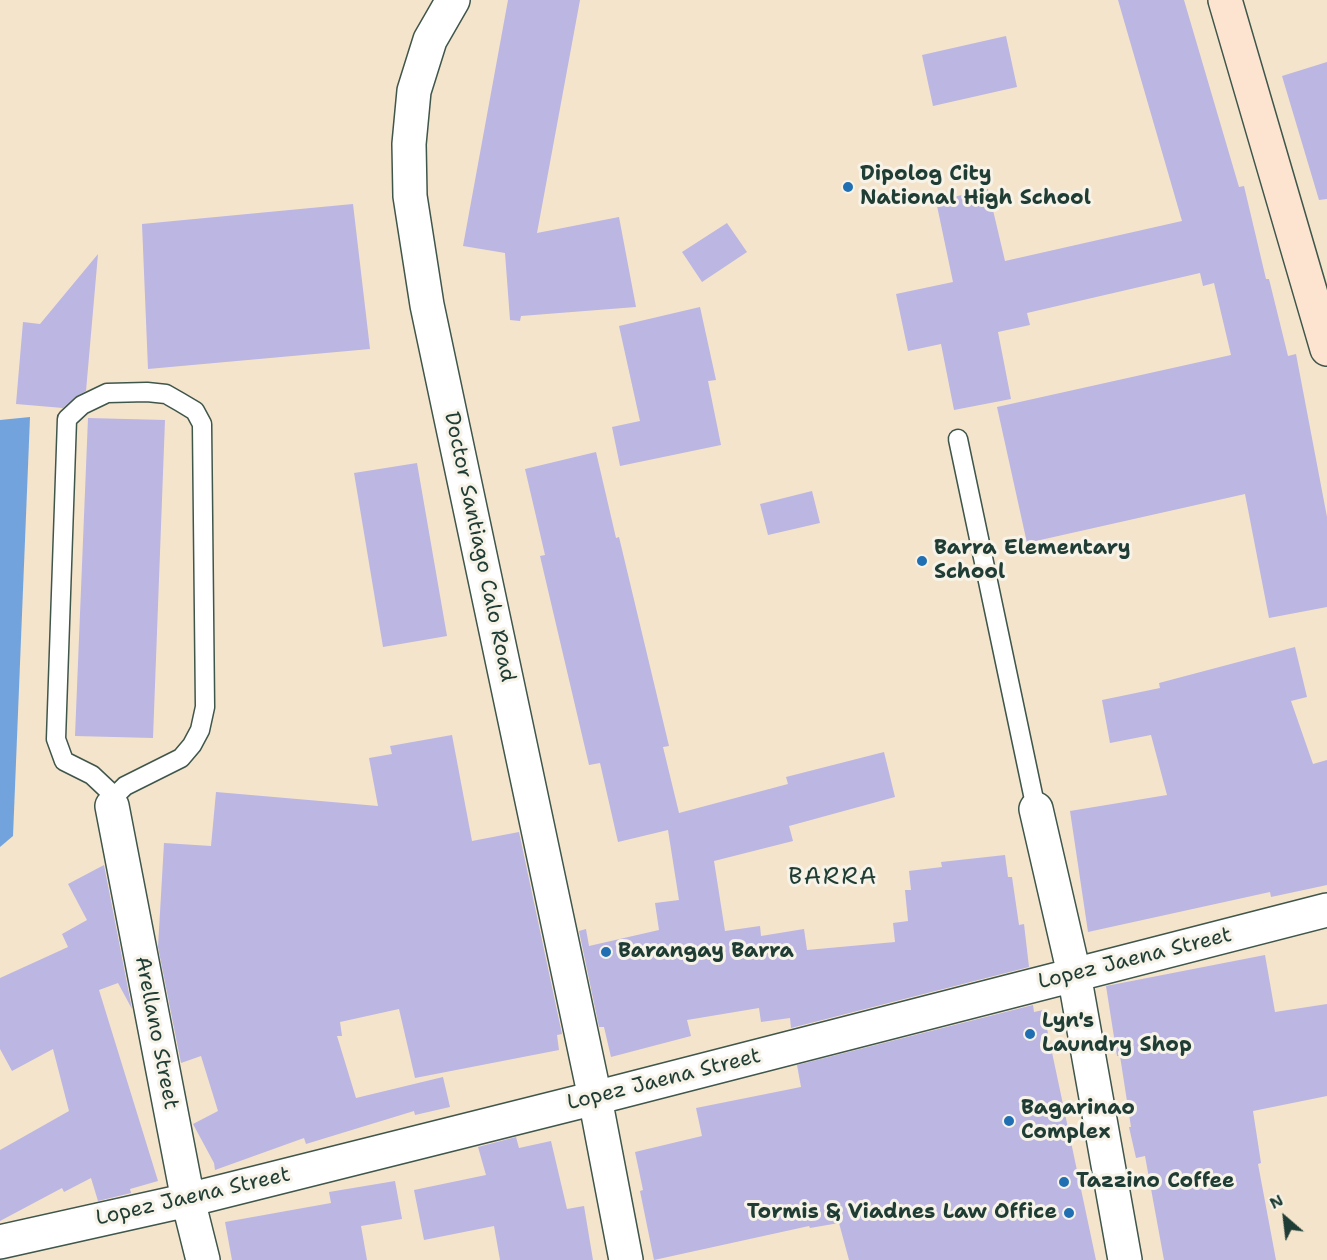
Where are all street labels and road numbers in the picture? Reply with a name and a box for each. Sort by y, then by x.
street label: Doctor Santiago Calo Road [438,410,520,684]
street label: Lopez Jaena Street [1036,923,1234,995]
street label: Arellano Street [129,954,183,1112]
street label: Lopez Jaena Street [565,1044,763,1116]
street label: Lopez Jaena Street [93,1162,293,1232]

